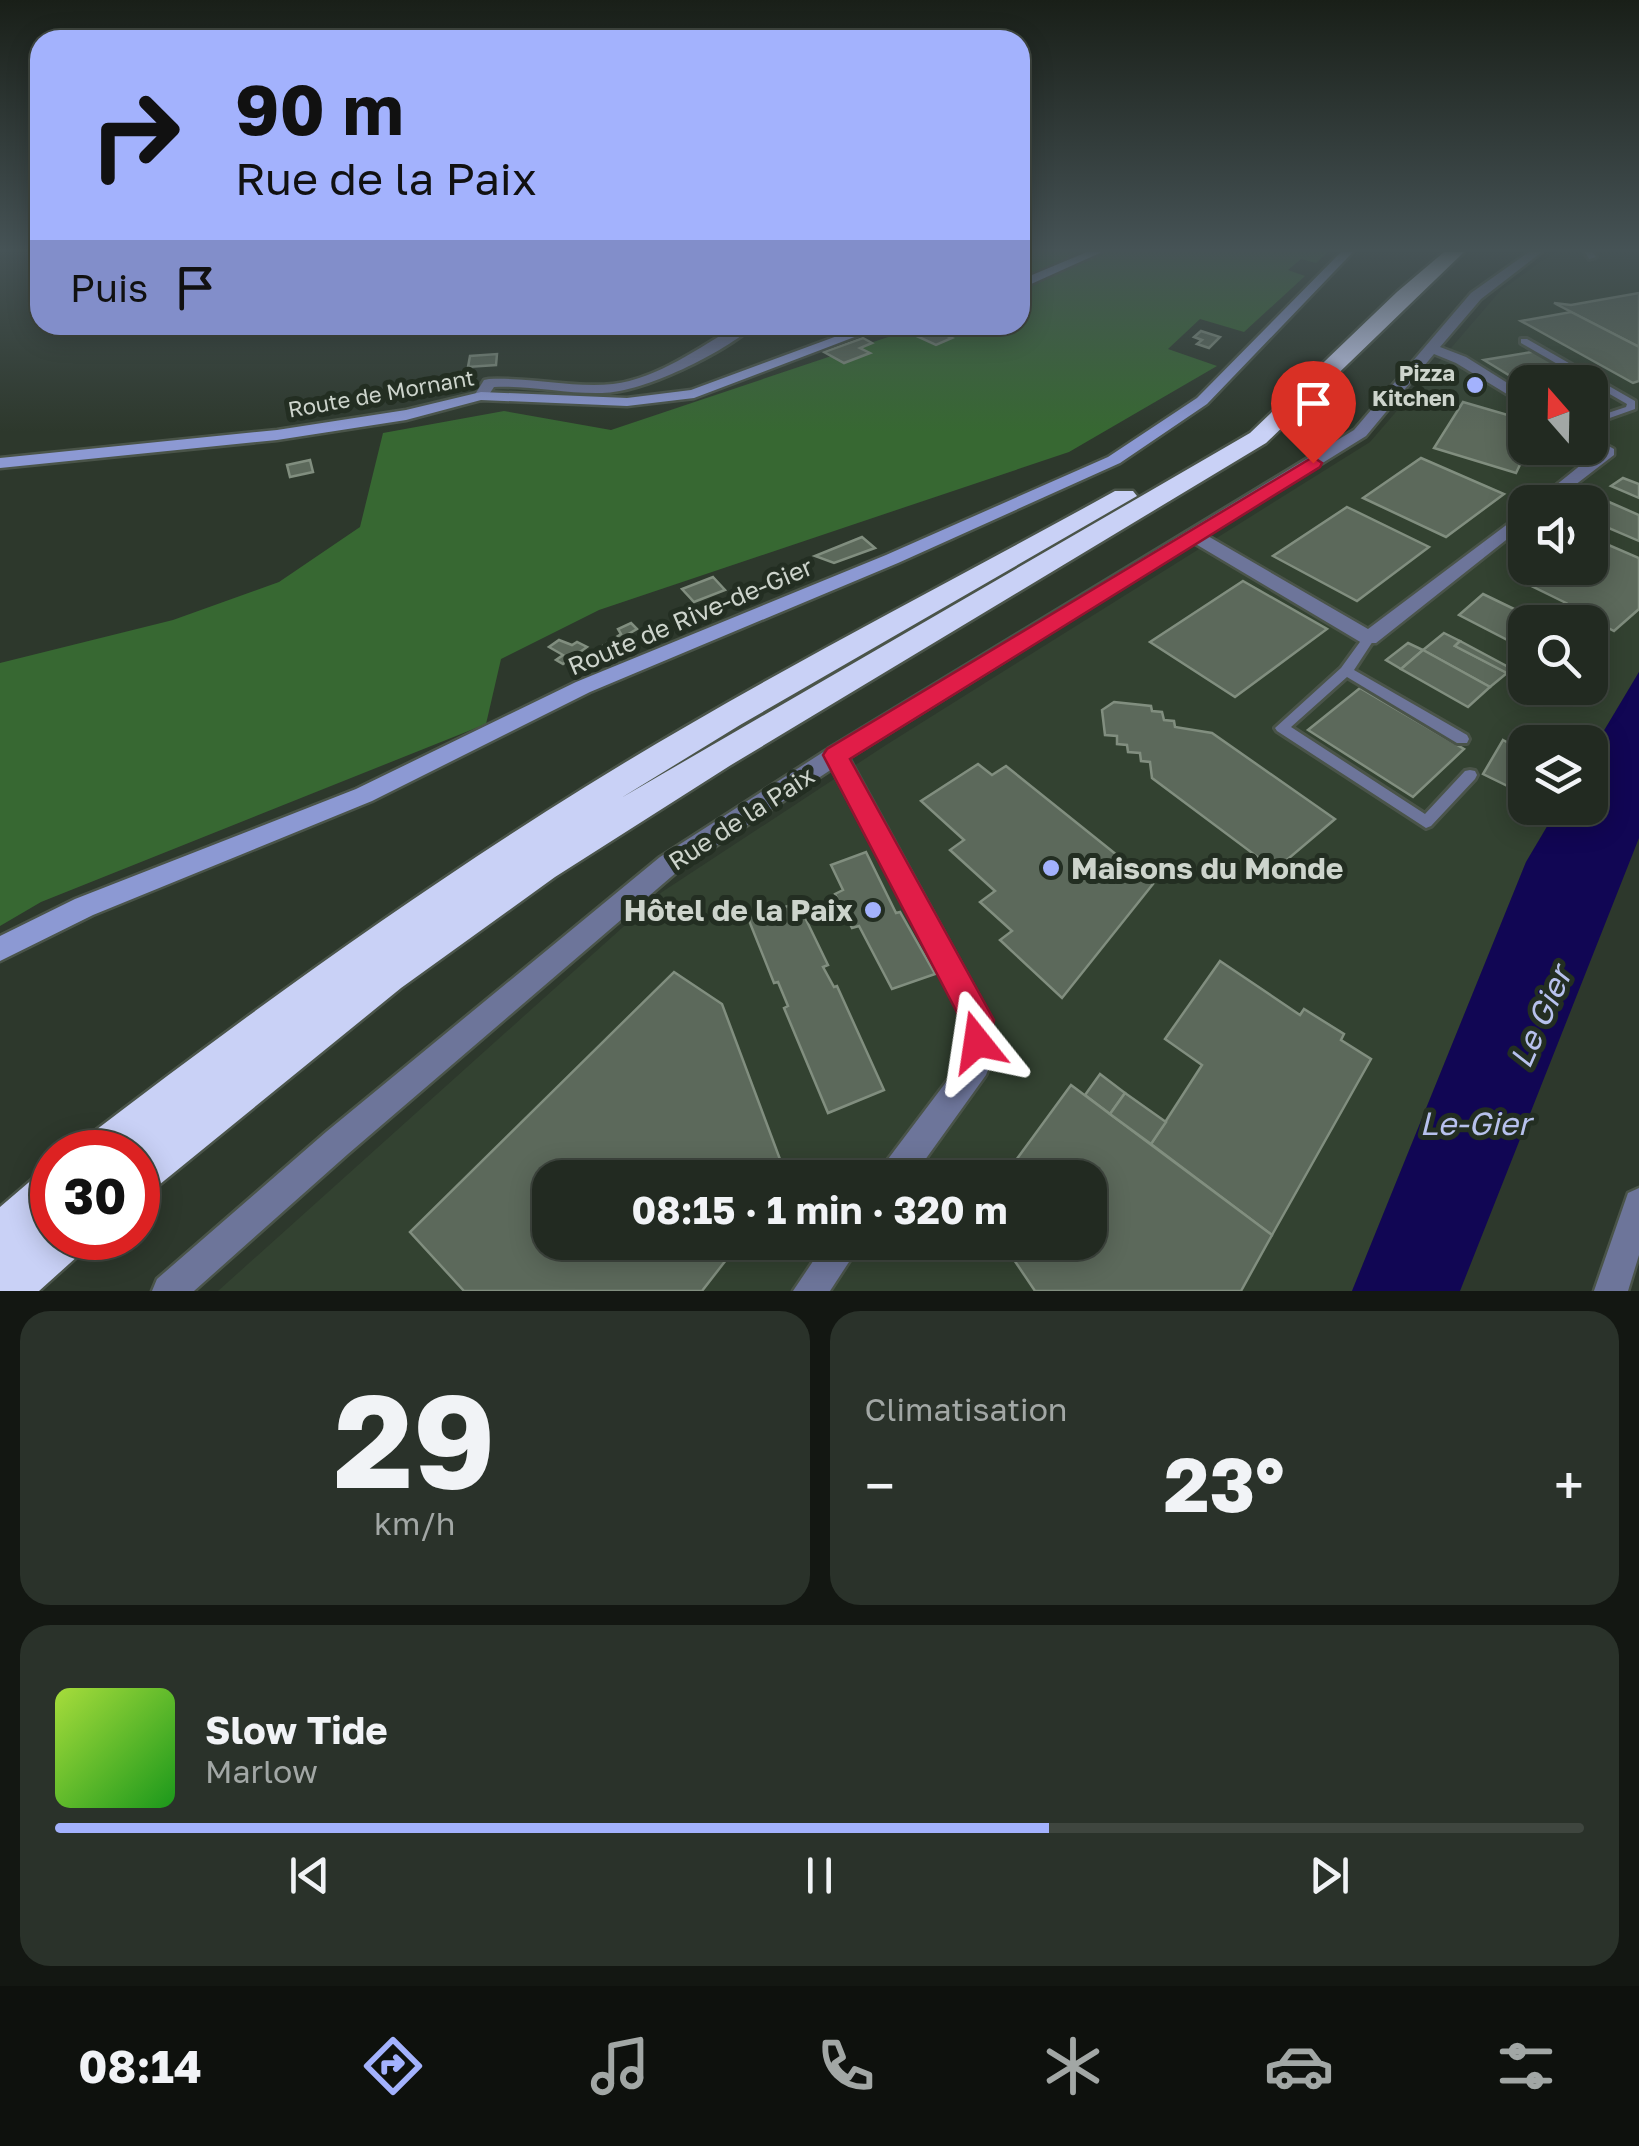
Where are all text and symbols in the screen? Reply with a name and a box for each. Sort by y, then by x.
text: 90 m [235,66,404,150]
icon: right [70,70,200,200]
text: Rue de la Paix [235,151,537,205]
icon: arrive [168,260,223,315]
text: Puis [70,265,148,310]
place label: Pizza Kitchen [1372,359,1455,411]
pin [1271,361,1356,464]
street label: Route de Mornant [286,363,476,423]
north arrow [1508,365,1608,465]
map controls [1508,365,1608,825]
marker: Pizza Kitchen [1464,374,1486,396]
icon: arrive [1286,376,1341,431]
button: sound [1508,485,1608,585]
street label: Route de Rive-de-Gier [563,550,817,682]
button: search [1508,605,1608,705]
button: layers [1508,725,1608,825]
street label: Rue de la Paix [662,759,820,877]
place label: Maisons du Monde [1071,850,1343,886]
marker: Maisons du Monde [1040,857,1062,879]
place label: Hôtel de la Paix [624,892,854,928]
marker: Hôtel de la Paix [862,899,884,921]
water label: Le Gier [1501,956,1581,1073]
position arrow [925,990,1029,1094]
water label: Le-Gier [1420,1104,1535,1142]
speed limit sign: 30 [30,1130,160,1260]
text: 08:15 · 1 min · 320 m [632,1187,1007,1232]
text: 29 [334,1361,496,1517]
text: Climatisation [865,1390,1068,1428]
text: 23° [1164,1438,1285,1529]
text: − [865,1452,895,1518]
text: + [1554,1452,1584,1518]
text: km/h [374,1504,455,1542]
text: Slow Tide [205,1707,388,1752]
text: Marlow [205,1752,318,1790]
icon: previous [282,1848,337,1903]
icon: pause [792,1848,847,1903]
icon: next [1302,1848,1357,1903]
icon: directions [358,2031,428,2101]
icon: music [585,2031,655,2101]
icon: phone [811,2031,881,2101]
icon: climate [1038,2031,1108,2101]
icon: car [1264,2031,1334,2101]
icon: filters [1491,2031,1561,2101]
text: 08:14 [78,2039,202,2093]

